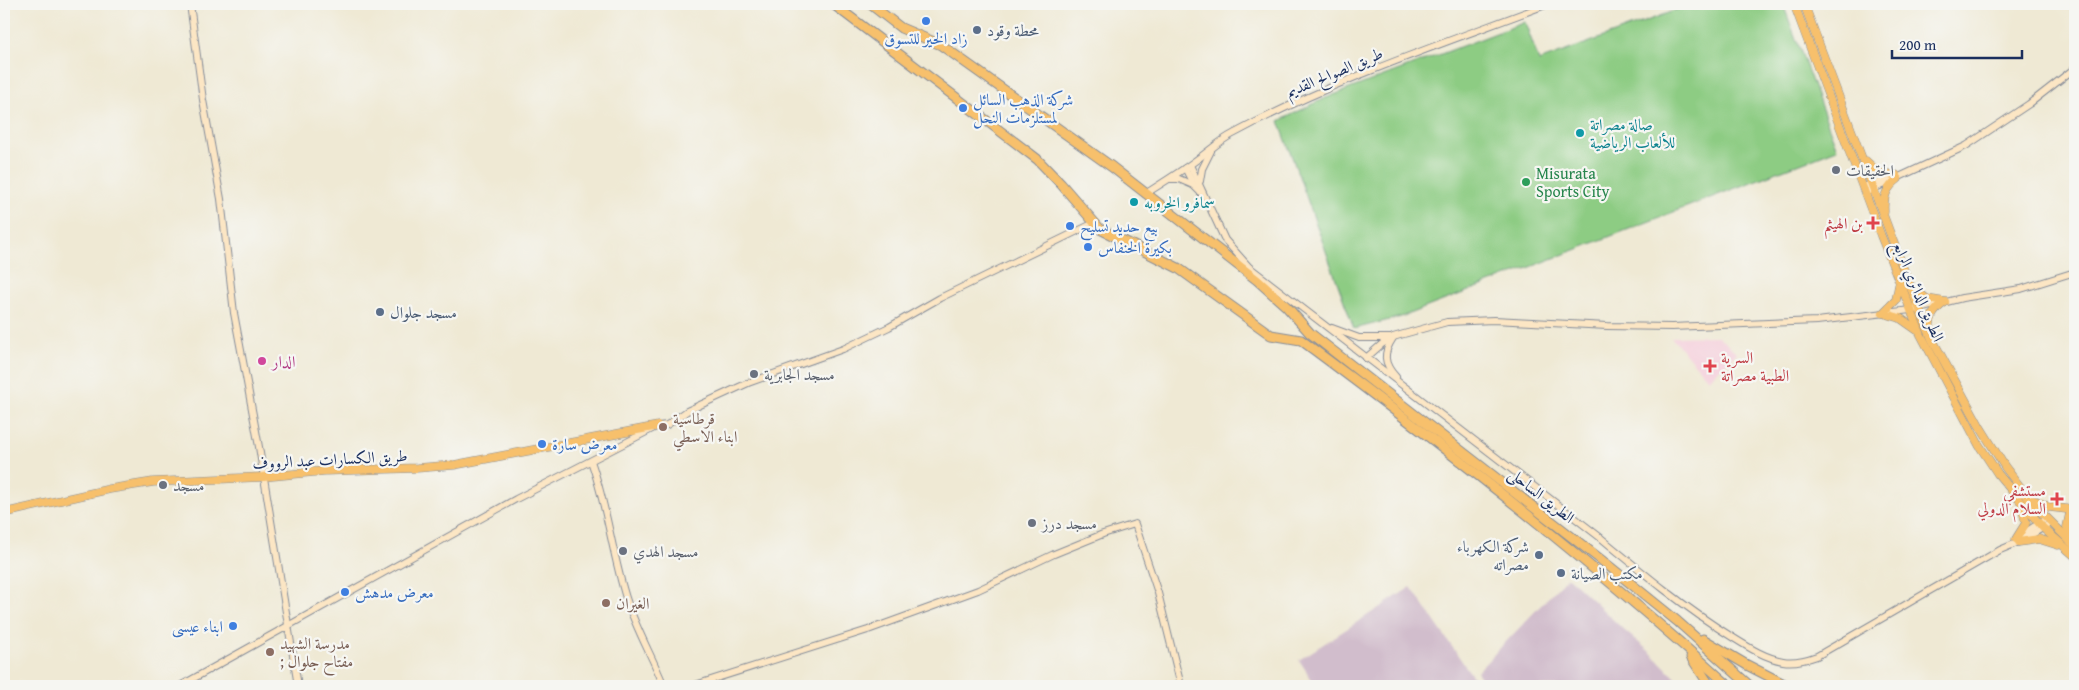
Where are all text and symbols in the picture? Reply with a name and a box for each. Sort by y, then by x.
marker: زاد الخير للتسوق [920,15,932,27]
place label: محطة وقود [987,18,1039,42]
marker: محطة وقود [971,24,983,36]
place label: زاد الخير للتسوق [884,26,968,50]
scale bar [1892,28,2022,60]
text: 200 m [1899,34,1937,55]
street label: طريق الصوالح القديم [1282,41,1388,106]
place label: شركة الذهب السائل لمستلزمات النحل [973,87,1073,129]
marker: شركة الذهب السائل لمستلزمات النحل [957,102,969,114]
place label: صالة مصراتة للألعاب الرياضية [1590,112,1675,154]
marker: صالة مصراتة للألعاب الرياضية [1574,127,1586,139]
place label: الحقيقات [1846,158,1894,182]
place label: Misurata Sports City [1536,161,1610,203]
marker: الحقيقات [1830,164,1842,176]
marker: Misurata Sports City [1520,176,1532,188]
place label: سمافرو الخروبه [1144,190,1215,214]
marker: سمافرو الخروبه [1128,196,1140,208]
place label: بن الهيثم [1824,211,1863,240]
place label: بيع حديد تسليح [1080,214,1158,242]
marker: بن الهيثم [1867,217,1879,229]
marker: بيع حديد تسليح [1064,220,1076,232]
place label: بكيرة الخنفاس [1098,235,1172,259]
street label: الطريق الدائري الرابع [1883,237,1951,346]
marker: بكيرة الخنفاس [1082,241,1094,253]
place label: مسجد جلوال [390,300,457,324]
marker: مسجد جلوال [374,306,386,318]
place label: السرية الطبية مصراتة [1721,345,1789,387]
place label: الدار [270,349,295,373]
marker: الدار [256,355,268,367]
marker: السرية الطبية مصراتة [1703,359,1717,373]
place label: مسجد الجابرية [764,362,835,386]
marker: مسجد الجابرية [748,368,760,380]
place label: قرطاسية ابناء الاسطي [673,406,737,452]
marker: قرطاسية ابناء الاسطي [657,421,669,433]
place label: معرض سارة [552,432,618,456]
marker: معرض سارة [536,438,548,450]
street label: طريق الكسارات عبد الرووف [252,443,408,475]
street label: الطريق الساحلى [1504,461,1580,529]
place label: مسجد [173,473,204,497]
place label: مستشفي السلام الدولي [1977,478,2046,523]
marker: مسجد [157,479,169,491]
marker: مستشفي السلام الدولي [2050,492,2064,506]
place label: مسجد درز [1040,511,1097,535]
marker: مسجد درز [1026,517,1038,529]
place label: شركة الكهرباء مصراته [1457,534,1529,576]
place label: مسجد الهدي [633,539,699,564]
marker: مسجد الهدي [617,545,629,557]
marker: شركة الكهرباء مصراته [1533,549,1545,561]
place label: مكتب الصيانة [1571,561,1643,585]
marker: مكتب الصيانة [1555,567,1567,579]
place label: معرض مدهش [355,580,434,604]
marker: معرض مدهش [339,586,351,598]
place label: الغيران [616,591,650,615]
marker: الغيران [600,597,612,609]
place label: ابناء عيسى [172,614,223,638]
marker: ابناء عيسى [227,620,239,632]
place label: مدرسة الشهيد ; مفتاح جلوال [280,631,353,676]
marker: مدرسة الشهيد ; مفتاح جلوال [264,646,276,658]

